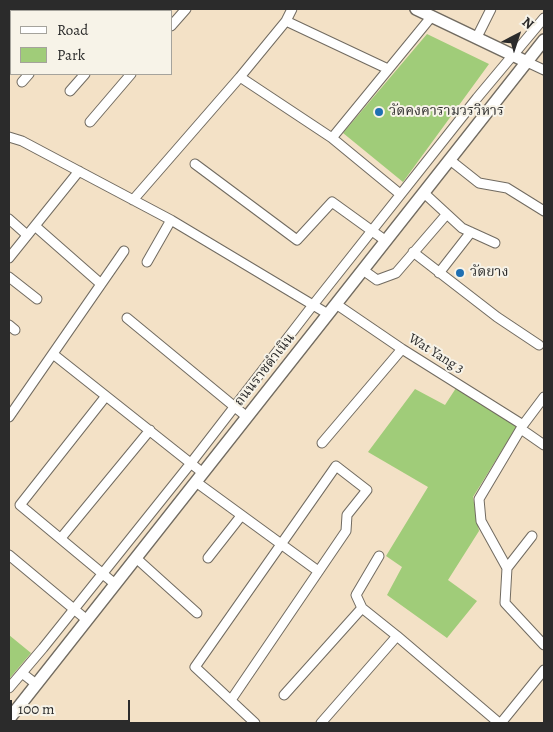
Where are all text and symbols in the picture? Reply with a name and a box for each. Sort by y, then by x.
legend [10,10,172,75]
north arrow [493,10,543,60]
text: N [518,13,538,34]
text: Road [57,20,88,40]
text: Park [57,45,85,65]
place label: วัดคงคารามวรวิหาร [389,104,504,120]
marker: วัดคงคารามวรวิหาร [373,106,385,118]
place label: วัดยาง [470,265,508,281]
marker: วัดยาง [454,267,466,279]
street label: ถนนราชดำเนิน [231,330,299,410]
street label: Wat Yang 3 [405,330,467,378]
scale bar [12,690,132,722]
text: 100 m [18,699,55,719]

